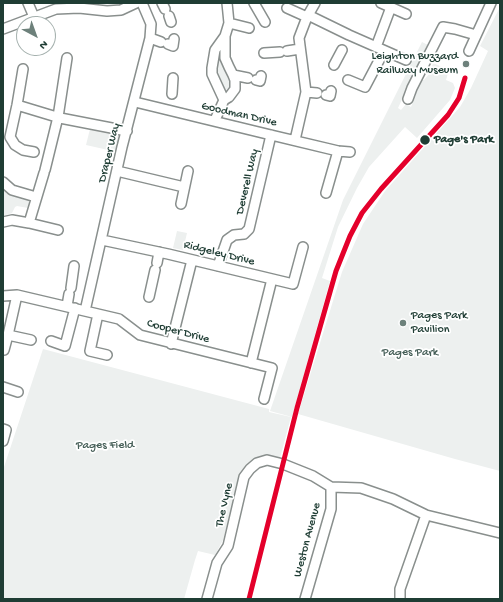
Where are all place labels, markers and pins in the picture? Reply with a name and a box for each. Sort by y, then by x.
place label: Leighton Buzzard Railway Museum [372,50,458,78]
marker: Leighton Buzzard Railway Museum [461,59,471,69]
marker: Page's Park [418,133,432,147]
place label: Page's Park [434,133,493,147]
place label: Pages Park Pavilion [411,309,467,337]
marker: Pages Park Pavilion [398,318,408,328]

